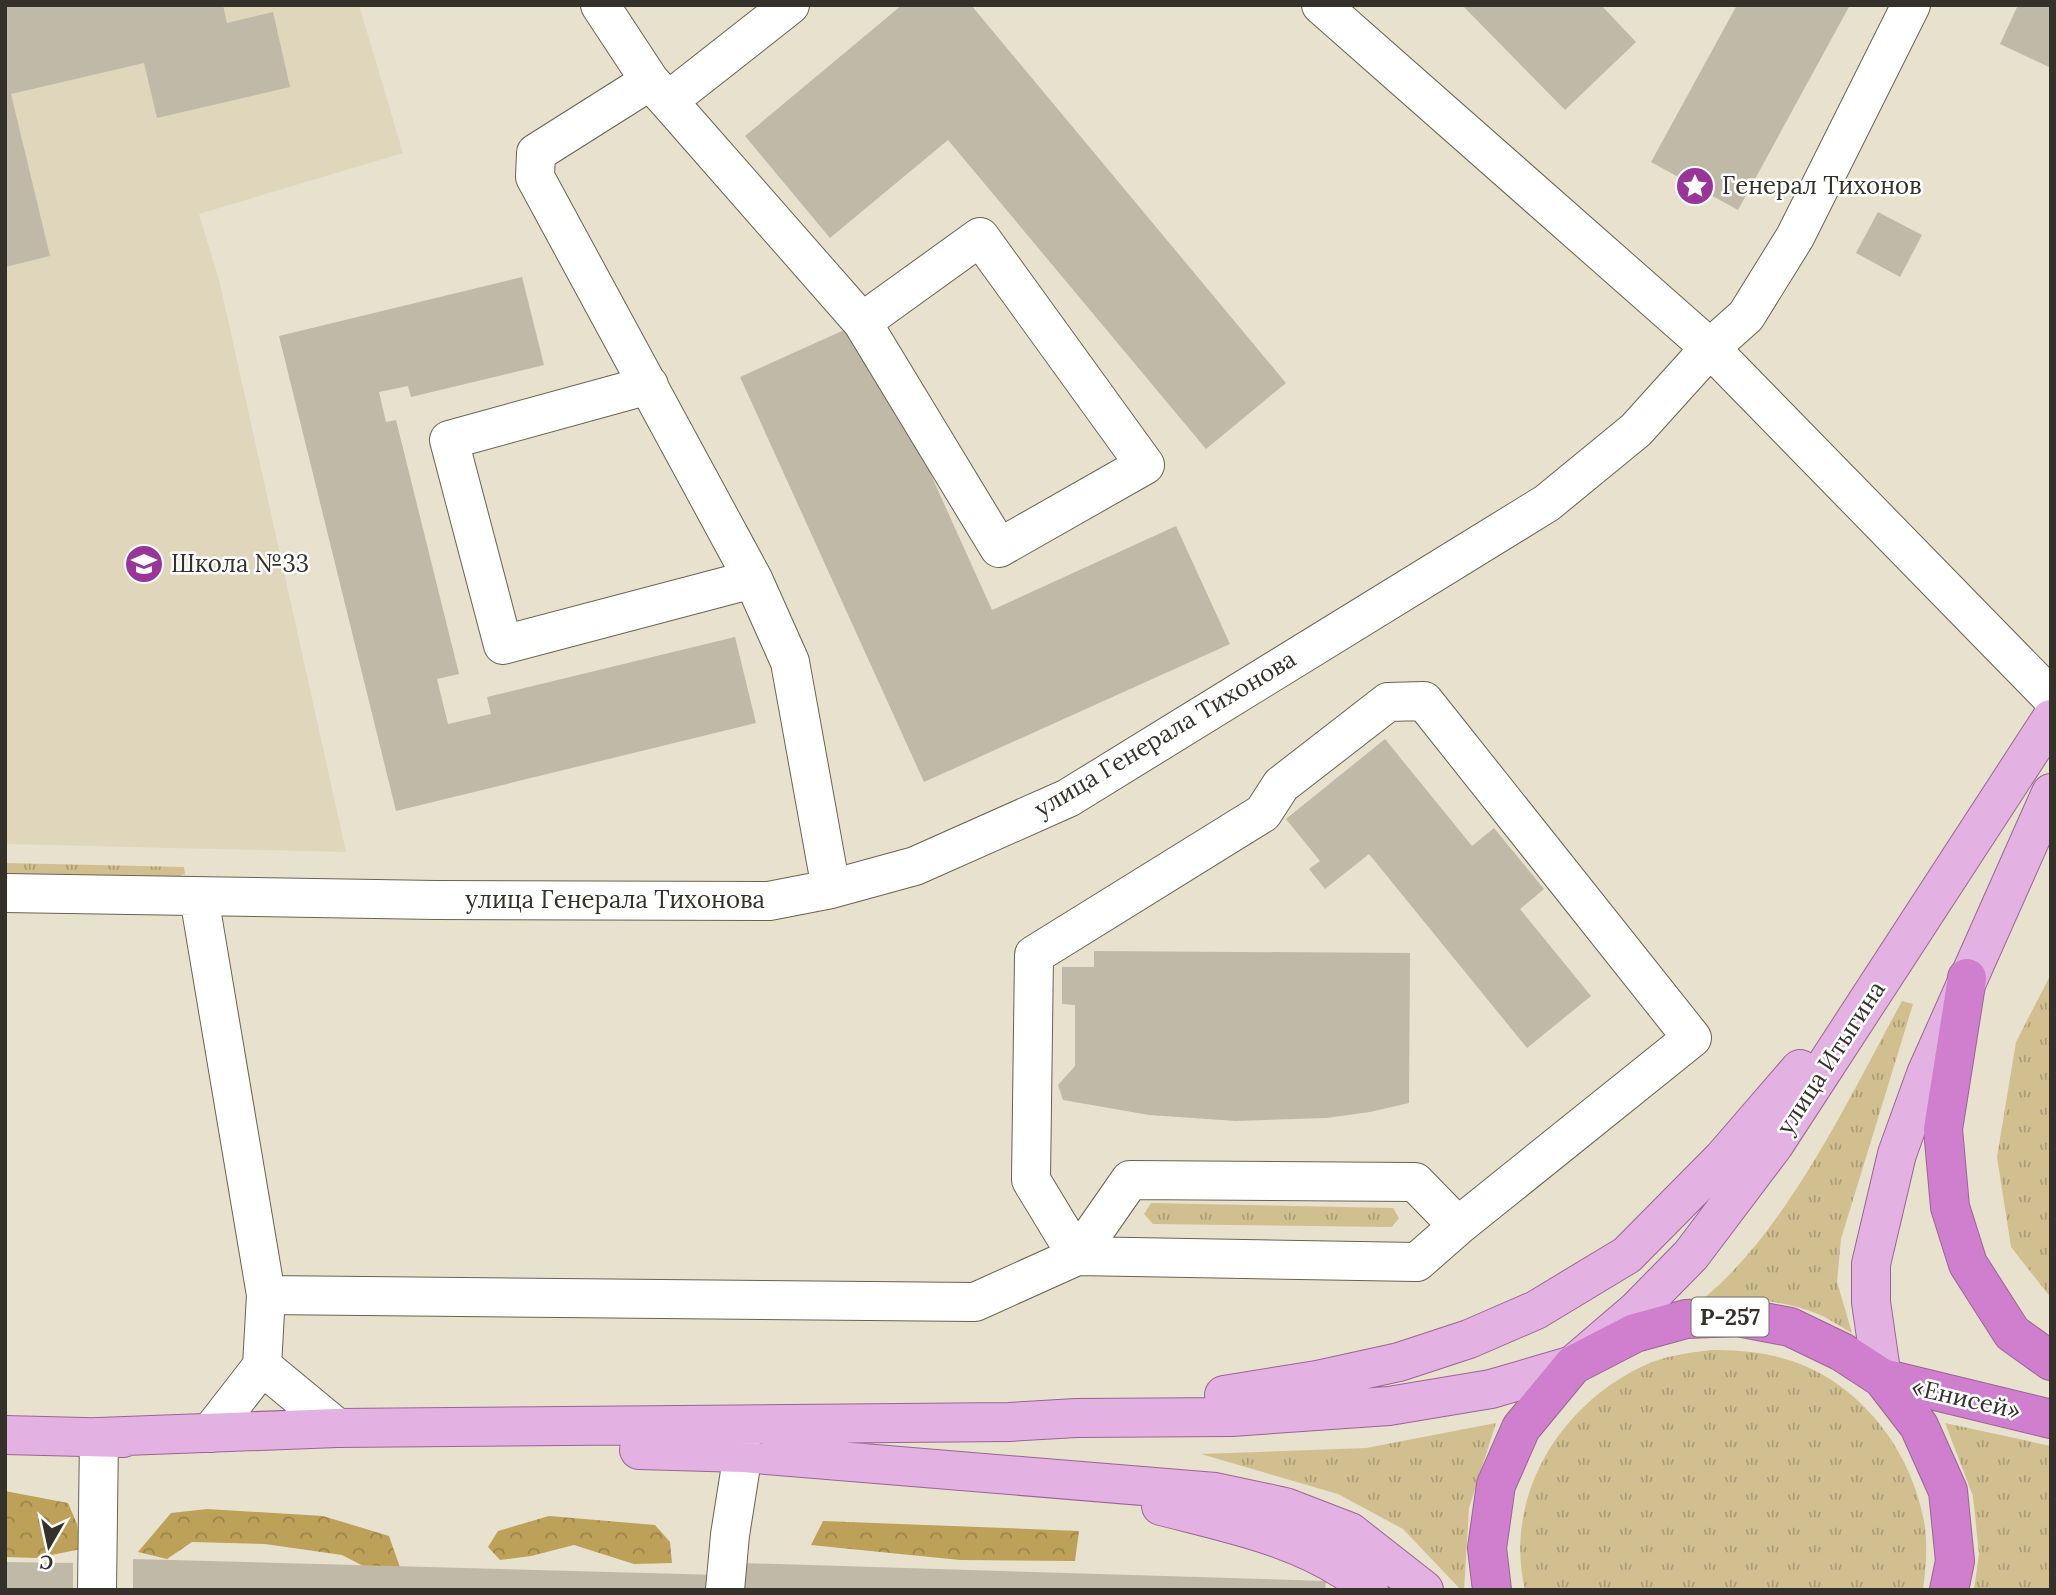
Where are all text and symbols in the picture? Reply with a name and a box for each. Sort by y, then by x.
place icon: Генерал Тихонов [1674,165,1716,207]
place label: Генерал Тихонов [1722,170,1922,201]
school or university icon: Школа №33 [123,543,165,585]
place label: Школа №33 [171,548,309,579]
street label: улица Генерала Тихонова [1028,643,1301,824]
street label: улица Генерала Тихонова [465,884,765,915]
street label: улица Итыгина [1769,975,1892,1140]
road number: Р-257 [1692,1298,1768,1336]
street label: «Енисей» [1909,1371,2024,1426]
north arrow [14,1511,84,1581]
text: С [38,1550,55,1576]

